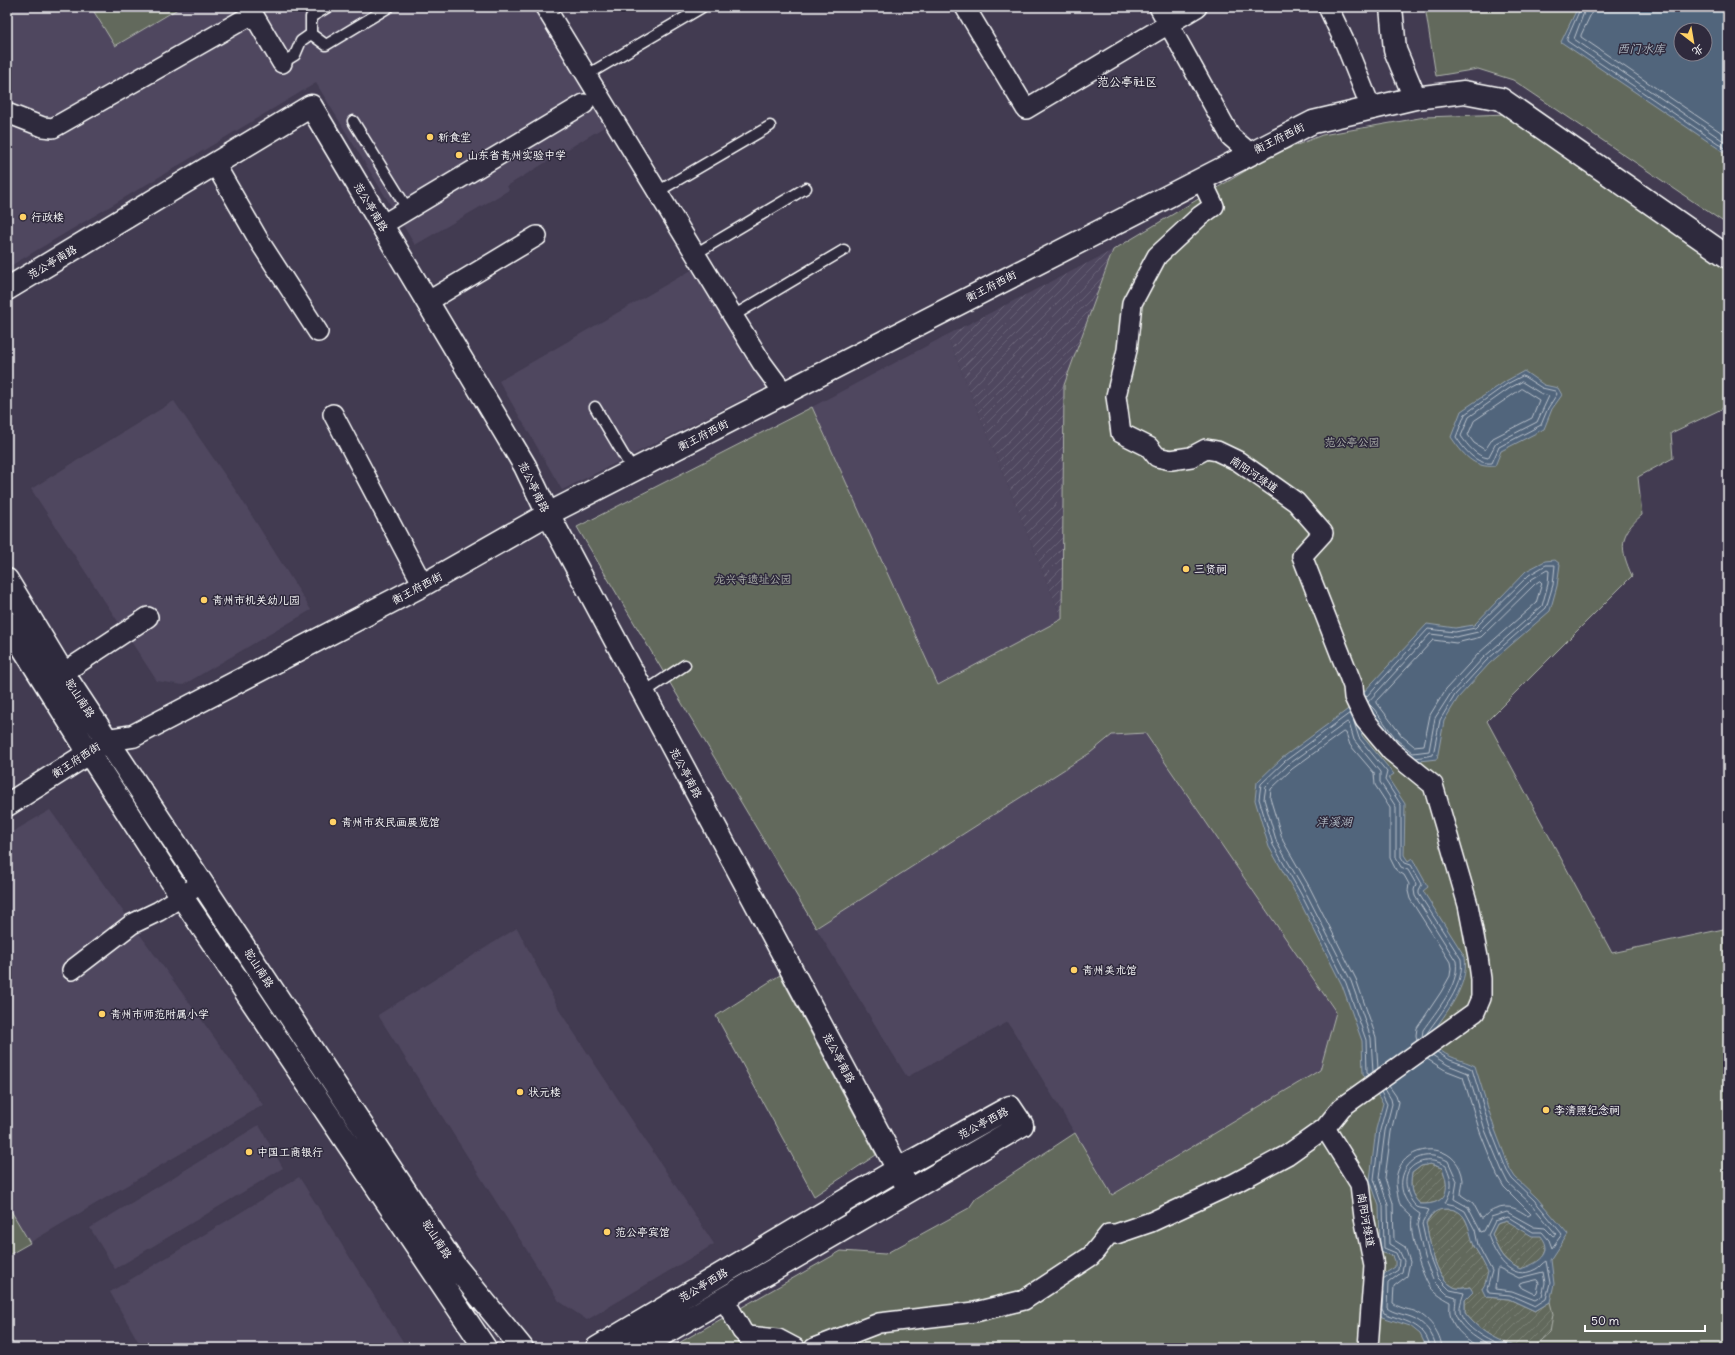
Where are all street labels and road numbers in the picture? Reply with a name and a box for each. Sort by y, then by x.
street label: 衡王府西街 [1251,119,1308,156]
street label: 范公亭南路 [351,180,391,234]
street label: 范公亭南路 [25,242,79,282]
street label: 衡王府西街 [963,267,1020,305]
street label: 衡王府西街 [675,416,732,454]
street label: 南阳河绿道 [1227,453,1281,495]
street label: 范公亭南路 [516,459,552,515]
street label: 衡王府西街 [389,568,445,607]
street label: 驼山南路 [62,676,98,720]
street label: 衡王府西街 [49,739,104,781]
street label: 范公亭南路 [667,745,705,801]
street label: 驼山南路 [241,946,277,990]
street label: 范公亭南路 [820,1030,858,1086]
street label: 范公亭西路 [955,1104,1011,1142]
street label: 南阳河绿道 [1354,1192,1378,1248]
street label: 驼山南路 [419,1217,455,1261]
street label: 范公亭西路 [676,1265,730,1305]

